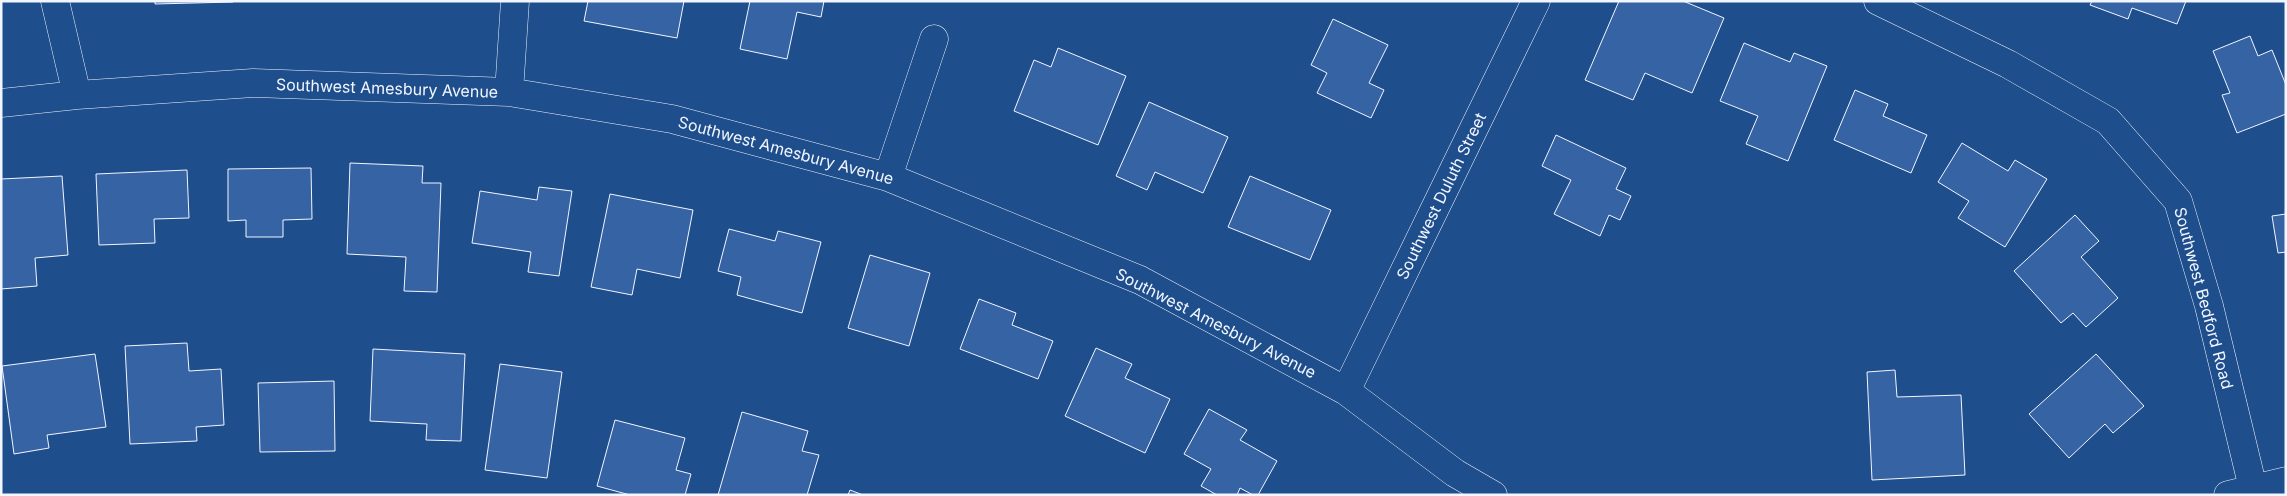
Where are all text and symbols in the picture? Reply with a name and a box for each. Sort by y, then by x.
street label: Southwest Amesbury Avenue [276,74,498,102]
street label: Southwest Duluth Street [1392,109,1490,283]
street label: Southwest Amesbury Avenue [676,112,896,188]
street label: Southwest Bedford Road [2170,205,2238,391]
street label: Southwest Amesbury Avenue [1112,264,1320,382]

